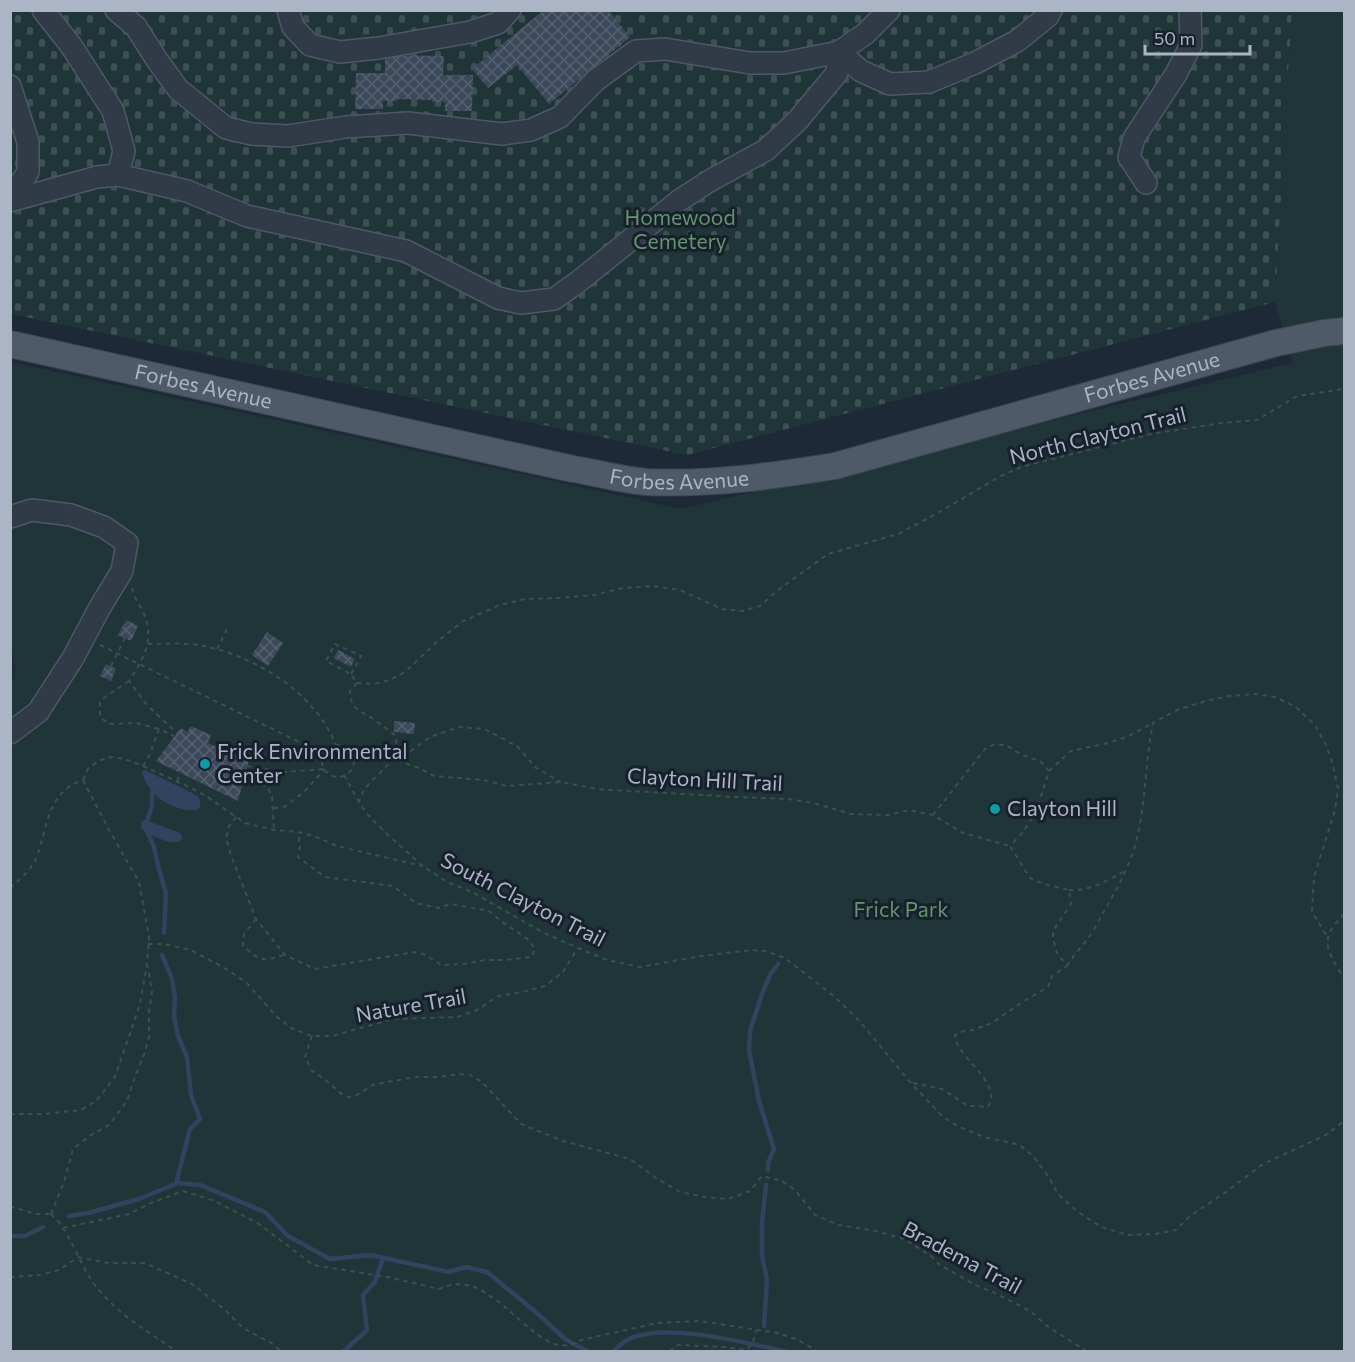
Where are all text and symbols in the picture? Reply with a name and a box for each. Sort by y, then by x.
scale bar [1145,18,1250,56]
text: 50 m [1154,27,1195,49]
park label: Homewood Cemetery [624,204,736,253]
street label: Forbes Avenue [1081,345,1222,407]
street label: Forbes Avenue [133,358,275,413]
street label: North Clayton Trail [1007,400,1189,469]
street label: Forbes Avenue [608,463,750,494]
place label: Frick Environmental Center [217,738,408,787]
marker: Frick Environmental Center [198,757,212,771]
street label: Clayton Hill Trail [627,762,784,795]
place label: Clayton Hill [1007,795,1117,820]
marker: Clayton Hill [988,802,1002,816]
street label: South Clayton Trail [437,846,610,951]
park label: Frick Park [853,896,949,921]
street label: Nature Trail [353,982,468,1027]
street label: Bradema Trail [899,1215,1026,1298]

